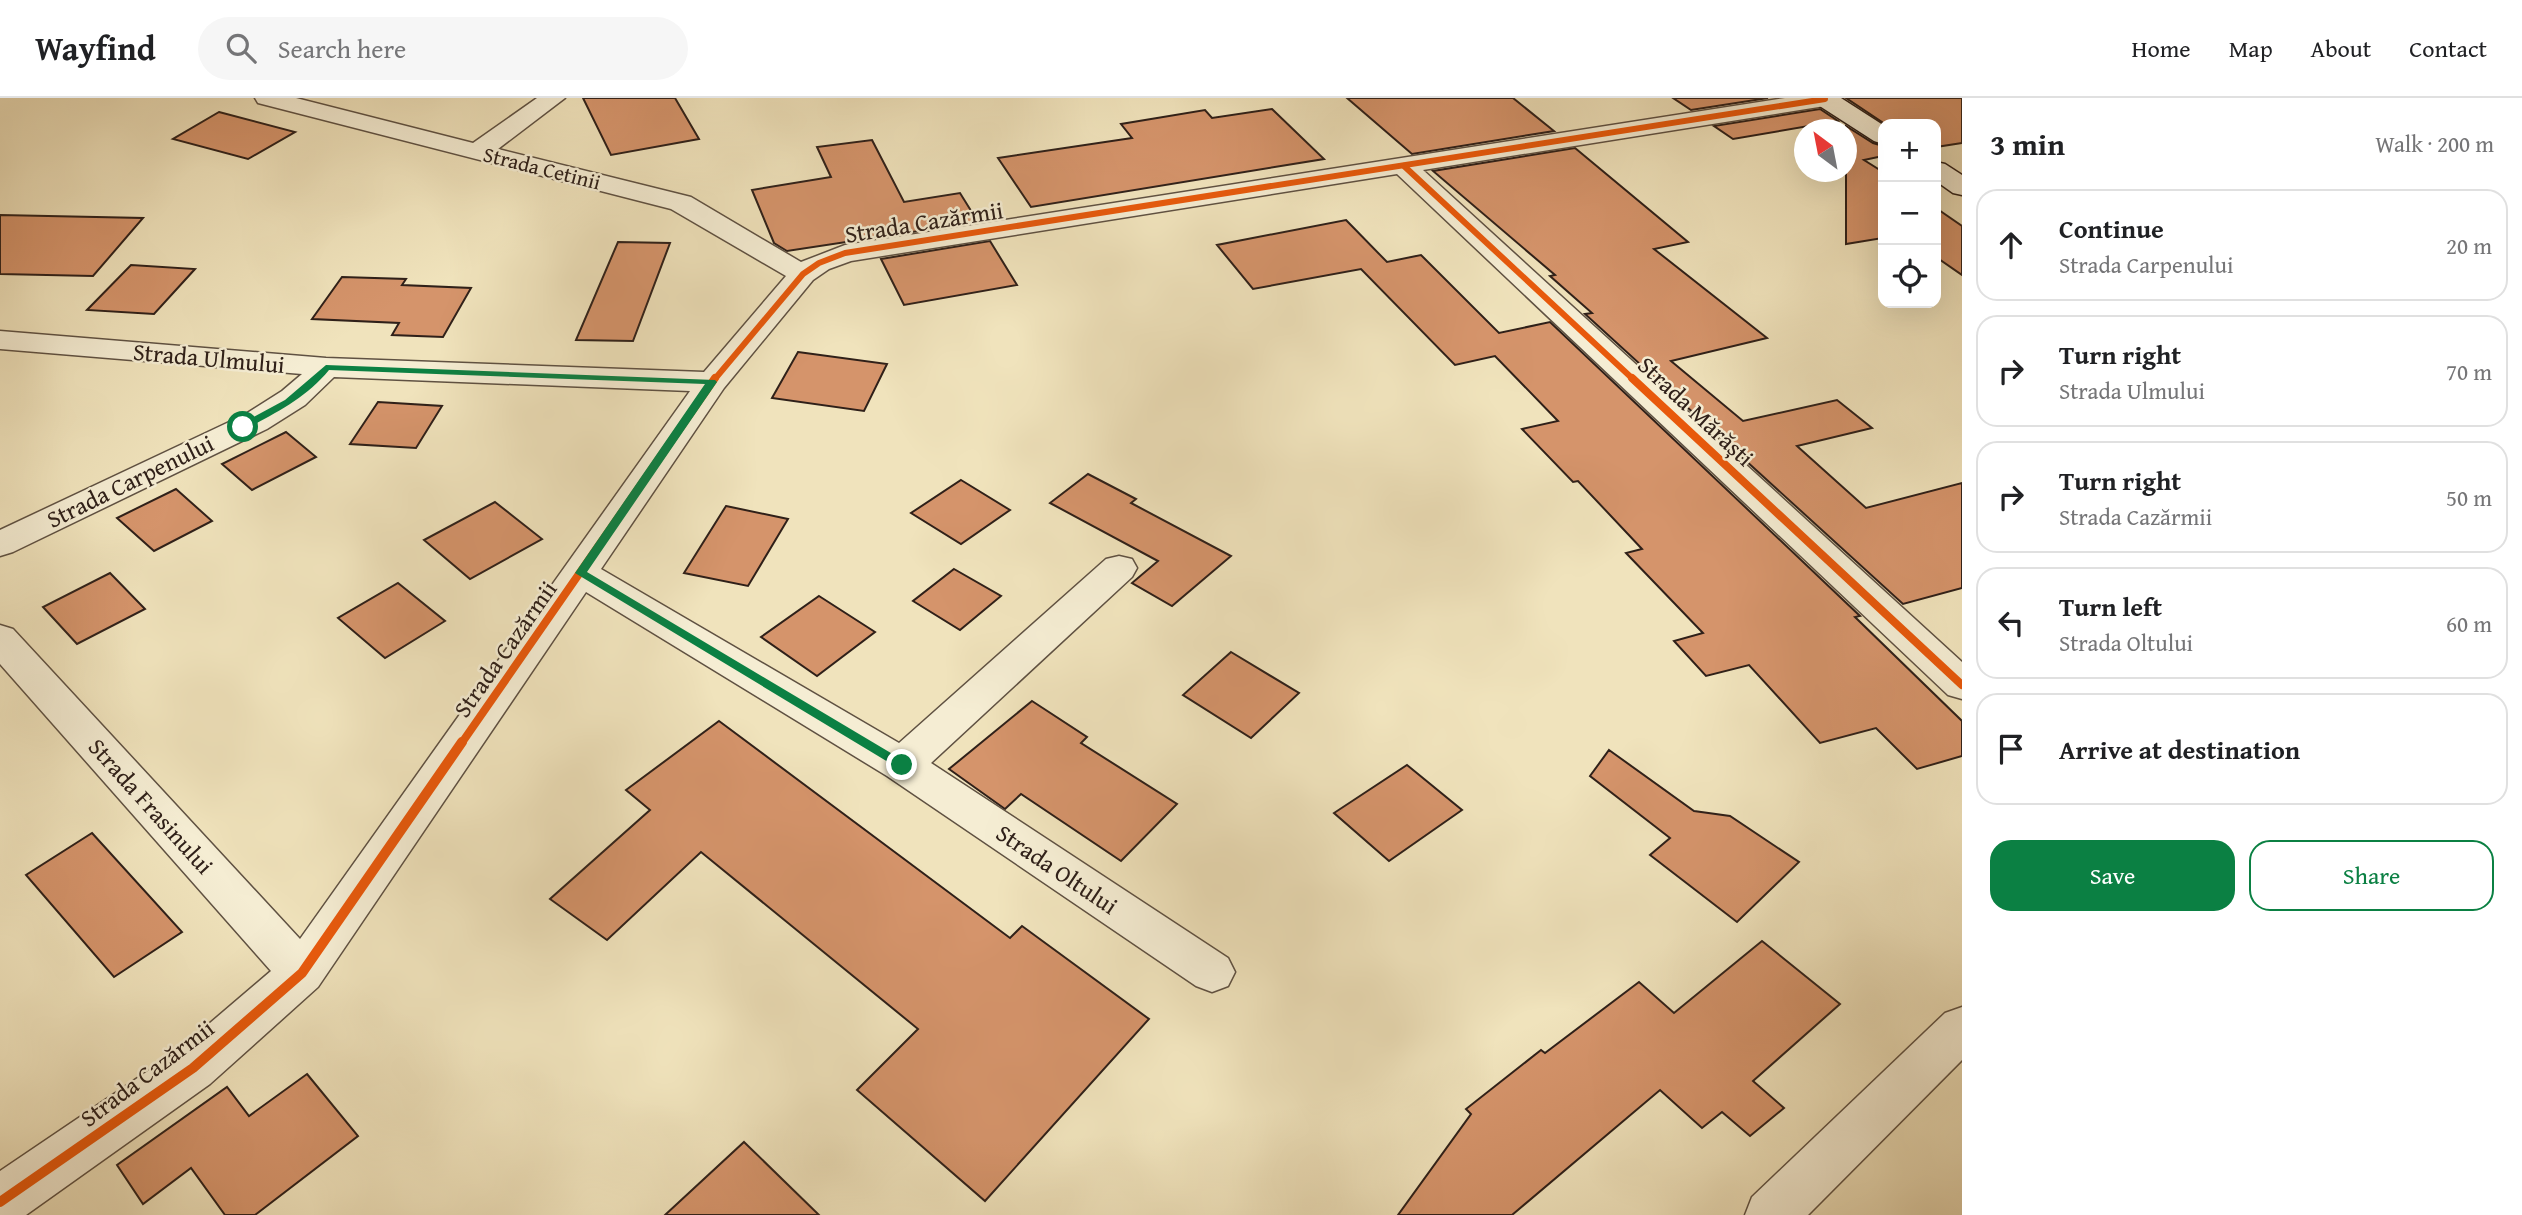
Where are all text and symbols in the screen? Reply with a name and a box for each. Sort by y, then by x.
search box [198,17,688,80]
text: Wayfind [35,24,156,72]
icon: search [222,29,260,67]
text: Search here [278,29,406,68]
text: Home [2132,31,2191,66]
text: Map [2229,31,2273,66]
text: About [2311,31,2371,66]
text: Contact [2409,31,2487,66]
north arrow [1794,119,1857,182]
map controls [1878,119,1941,308]
button: + [1878,119,1941,182]
text: 3 min [1990,122,2065,166]
text: Walk · 200 m [2375,127,2494,160]
street label: Strada Cetinii [480,138,604,198]
button: − [1878,182,1941,245]
street label: Strada Cazărmii [842,192,1006,252]
text: Continue [2059,209,2164,248]
icon: ahead [1992,226,2030,264]
text: 20 m [2446,229,2492,262]
button: locate [1878,245,1941,308]
text: Strada Carpenului [2059,248,2233,281]
street label: Strada Ulmului [132,334,287,382]
text: Turn right [2059,335,2181,374]
street label: Strada Mărăști [1630,348,1762,474]
icon: right [1992,352,2030,390]
text: 70 m [2446,355,2492,388]
text: Strada Ulmului [2059,374,2205,407]
route start [227,411,258,442]
street label: Strada Carpenului [41,425,220,537]
text: Turn right [2059,461,2181,500]
icon: right [1992,478,2030,516]
text: 50 m [2446,481,2492,514]
text: Strada Cazărmii [2059,500,2212,533]
street label: Strada Cazărmii [445,573,565,725]
text: Turn left [2059,587,2162,626]
icon: left [1992,604,2030,642]
text: 60 m [2446,607,2492,640]
text: Strada Oltului [2059,626,2193,659]
street label: Strada Frasinului [80,730,222,882]
icon: arrive [1992,730,2030,768]
text: Arrive at destination [2059,730,2300,769]
route end [886,749,917,780]
street label: Strada Oltului [989,815,1125,923]
button: Save [1990,840,2235,911]
button: Share [2249,840,2494,911]
street label: Strada Cazărmii [73,1011,222,1135]

